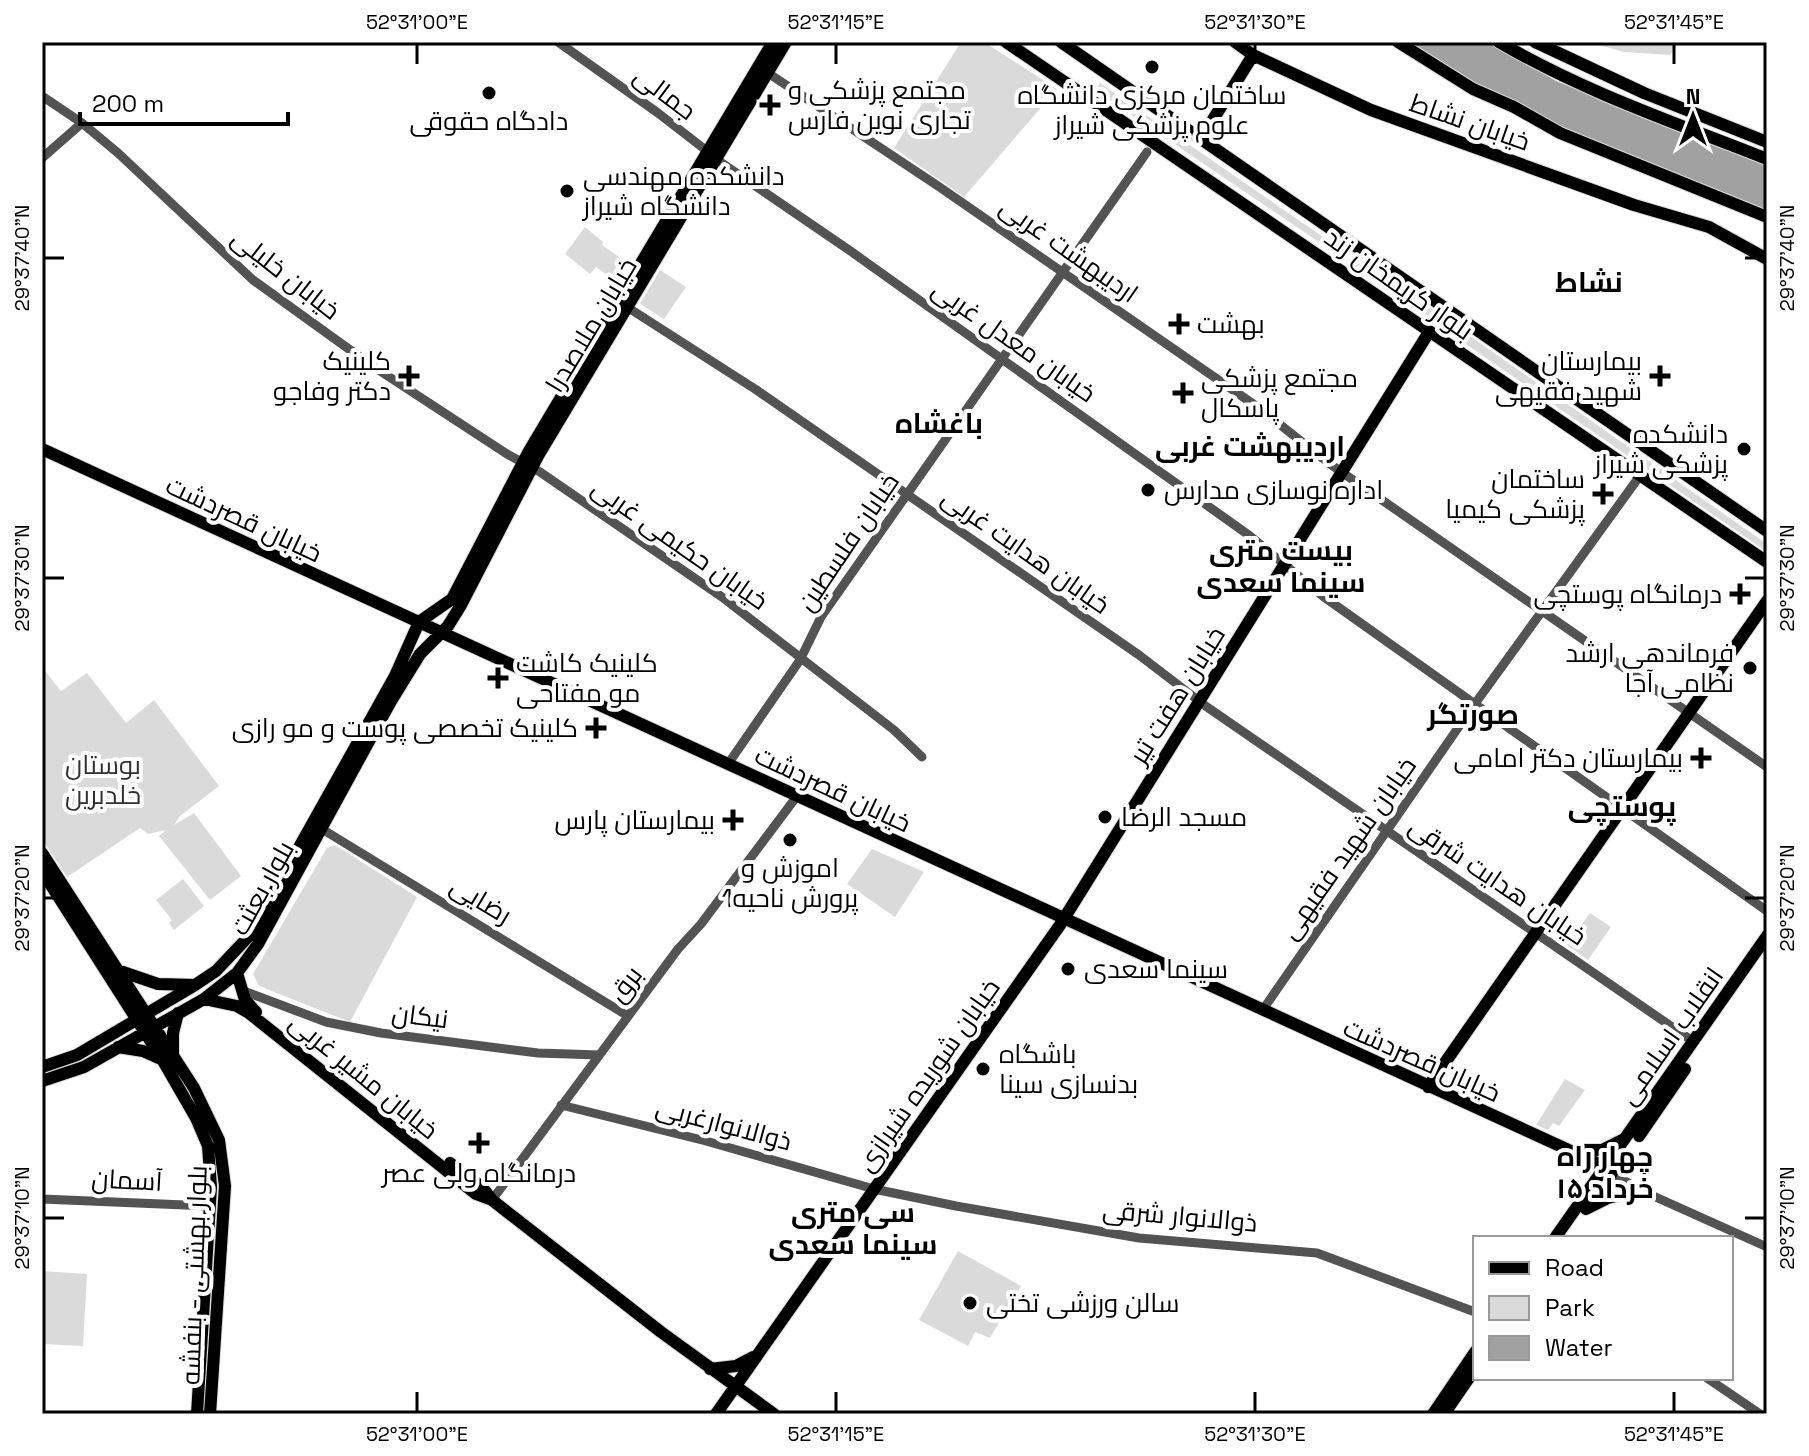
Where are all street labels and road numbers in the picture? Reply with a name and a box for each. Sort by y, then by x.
street label: جمالی [627,58,703,128]
street label: خیابان نشاط [1405,86,1535,158]
street label: اردیبهشت غربی [993,190,1145,310]
street label: بلوار کریمخان زند [1318,220,1480,348]
street label: خیابان خلیلی [225,221,347,327]
street label: خیابان ملاصدرا [537,251,645,399]
street label: خیابان معدل غربی [925,272,1103,410]
street label: خیابان فلسطین [789,466,907,618]
street label: خیابان قصردشت [160,468,328,570]
street label: خیابان حکیمی غربی [585,470,775,618]
street label: خیابان هدایت غربی [935,480,1117,622]
street label: خیابان هفت تیر [1120,620,1233,772]
street label: خیابان قصردشت [749,738,917,840]
street label: خیابان شهید فقیهی [1272,750,1424,946]
street label: خیابان هدایت شرقی [1403,809,1593,953]
street label: بلوار بعثت [222,835,302,941]
street label: رضایی [444,868,518,932]
street label: برق [600,959,650,1009]
street label: انقلاب اسلامی [1611,960,1731,1112]
street label: خیابان شوریده شیرازی [849,972,1007,1178]
street label: نیکان [390,996,450,1036]
street label: خیابان مشیر غربی [282,1005,446,1147]
street label: خیابان قصردشت [1338,1010,1506,1110]
street label: ذوالانوارغربی [652,1090,796,1158]
street label: آسمان [91,1161,163,1199]
street label: بلوار بهشتی - بنفشه [173,1165,215,1385]
street label: ذوالانوار شرقی [1101,1192,1259,1240]

